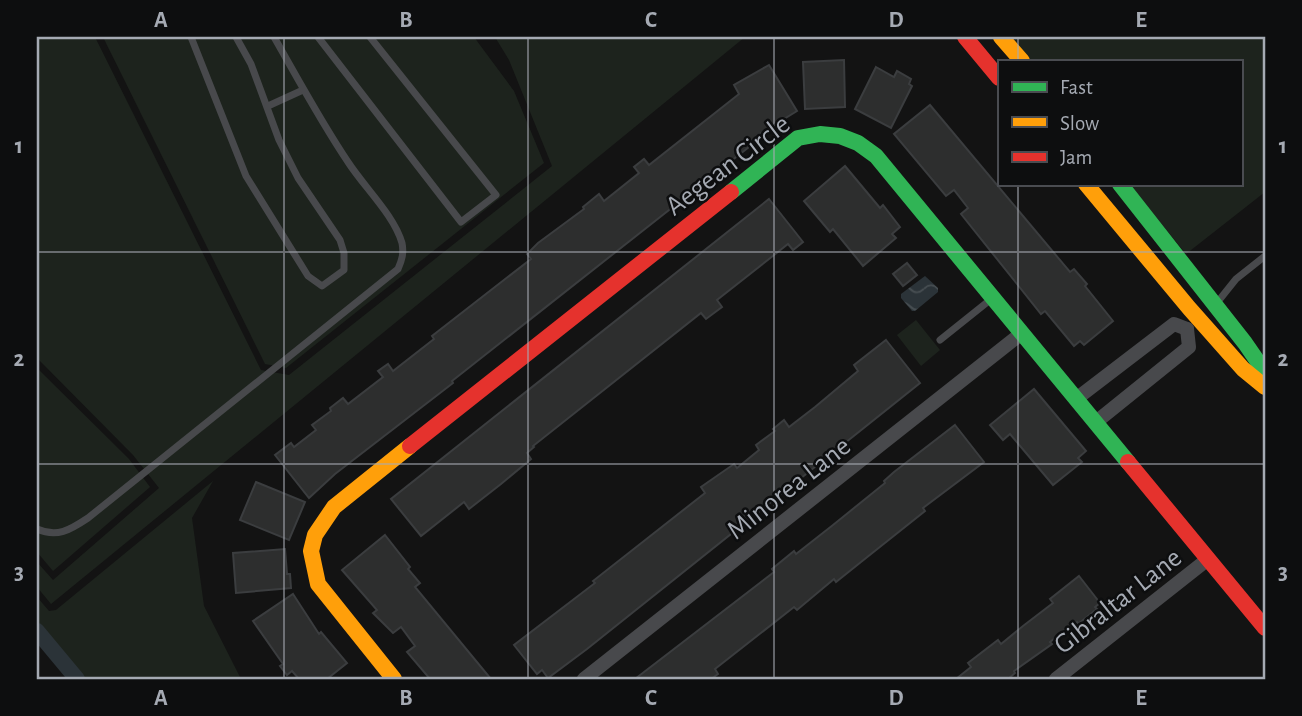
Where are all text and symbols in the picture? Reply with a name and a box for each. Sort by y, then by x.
text: A [154,9,168,32]
text: B [399,9,413,32]
text: C [645,9,657,32]
text: D [888,9,904,32]
text: E [1135,9,1147,32]
legend [998,60,1242,186]
text: Fast [1060,77,1093,98]
street label: Aegean Circle [661,110,796,221]
text: Slow [1060,113,1099,134]
text: 1 [15,135,23,158]
text: 1 [1279,135,1287,158]
text: Jam [1060,147,1092,168]
text: 2 [14,348,25,371]
text: 2 [1278,348,1289,371]
street label: Minorea Lane [722,432,856,545]
street label: Gibraltar Lane [1049,543,1187,660]
text: 3 [14,561,24,584]
text: 3 [1278,561,1288,584]
text: A [154,687,168,710]
text: B [399,687,413,710]
text: C [645,687,657,710]
text: D [888,687,904,710]
text: E [1135,687,1147,710]

